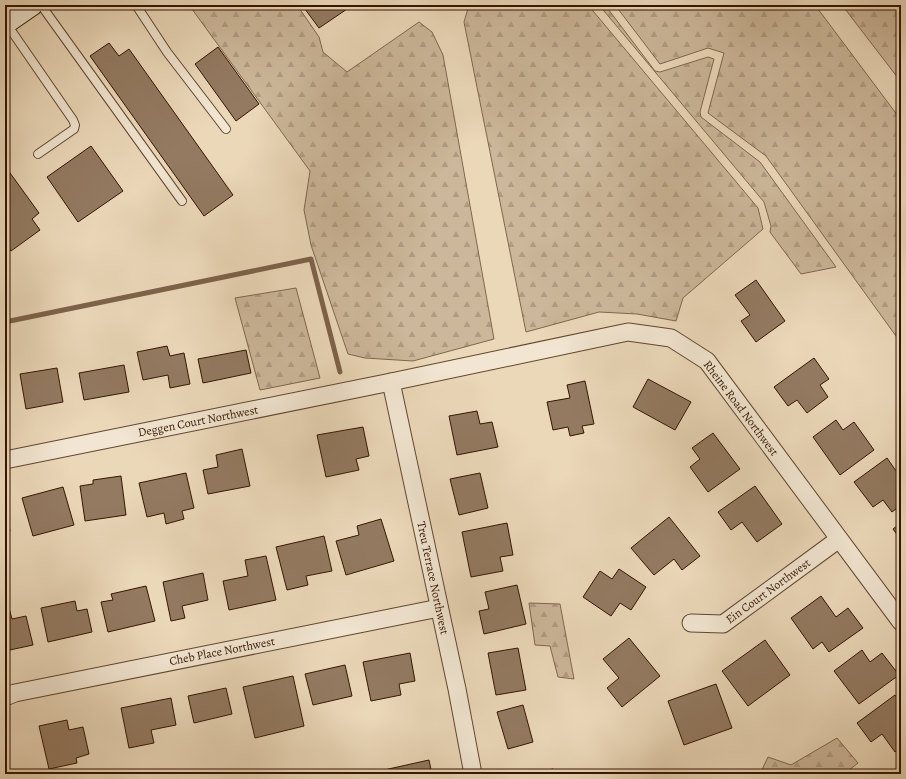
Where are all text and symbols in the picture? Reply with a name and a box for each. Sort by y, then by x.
street label: Rheine Road Northwest [700,357,782,459]
street label: Deggen Court Northwest [136,401,260,441]
street label: Treu Terrace Northwest [413,520,453,636]
street label: Ein Court Northwest [722,555,814,627]
street label: Cheb Place Northwest [168,633,276,669]

